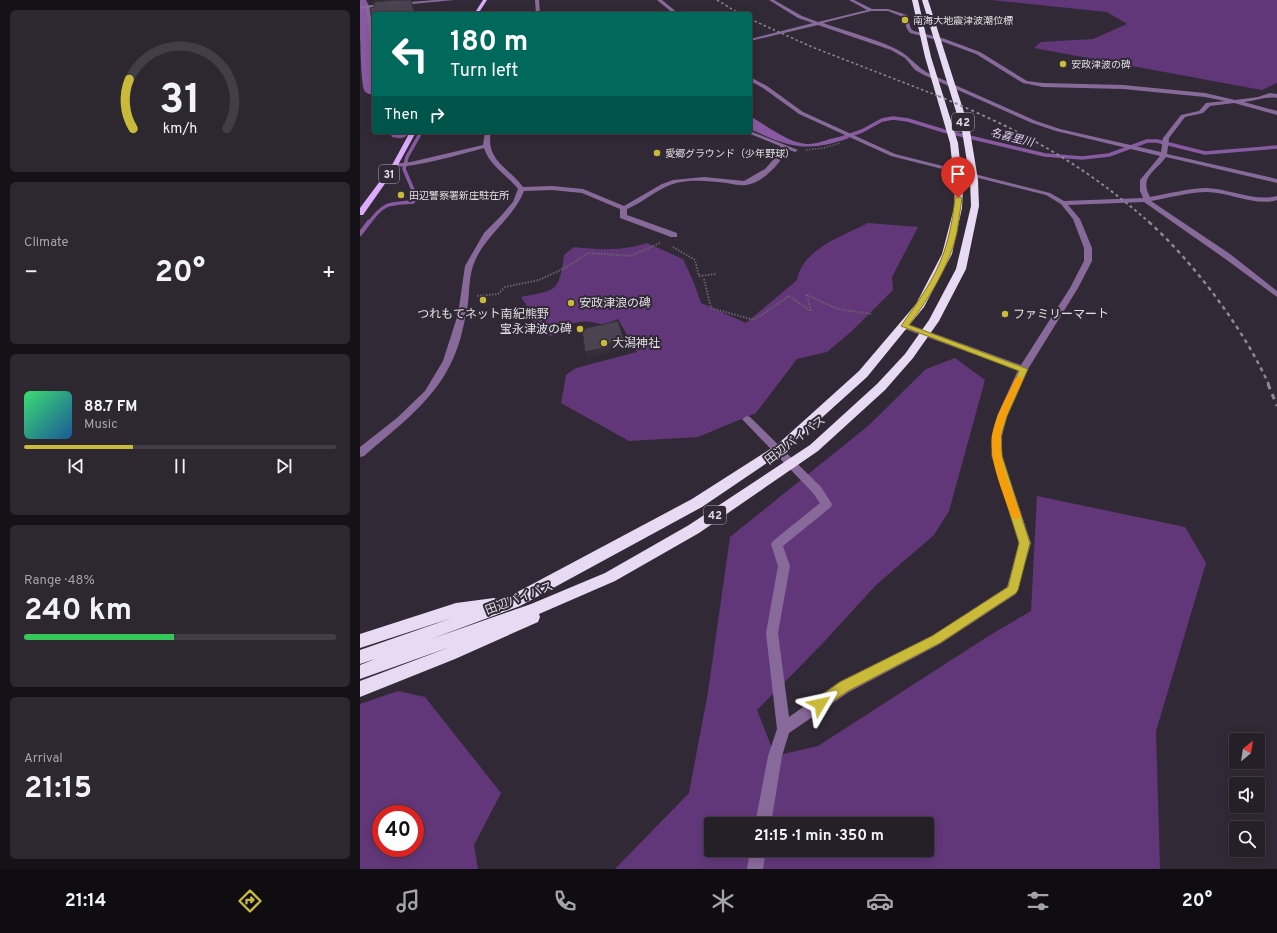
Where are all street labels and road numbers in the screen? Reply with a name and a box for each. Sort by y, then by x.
road number: 42 [952,113,974,131]
road number: 31 [379,165,399,183]
street label: 田辺バイパス [762,413,829,469]
road number: 42 [704,506,726,524]
street label: 田辺バイパス [483,579,556,619]

